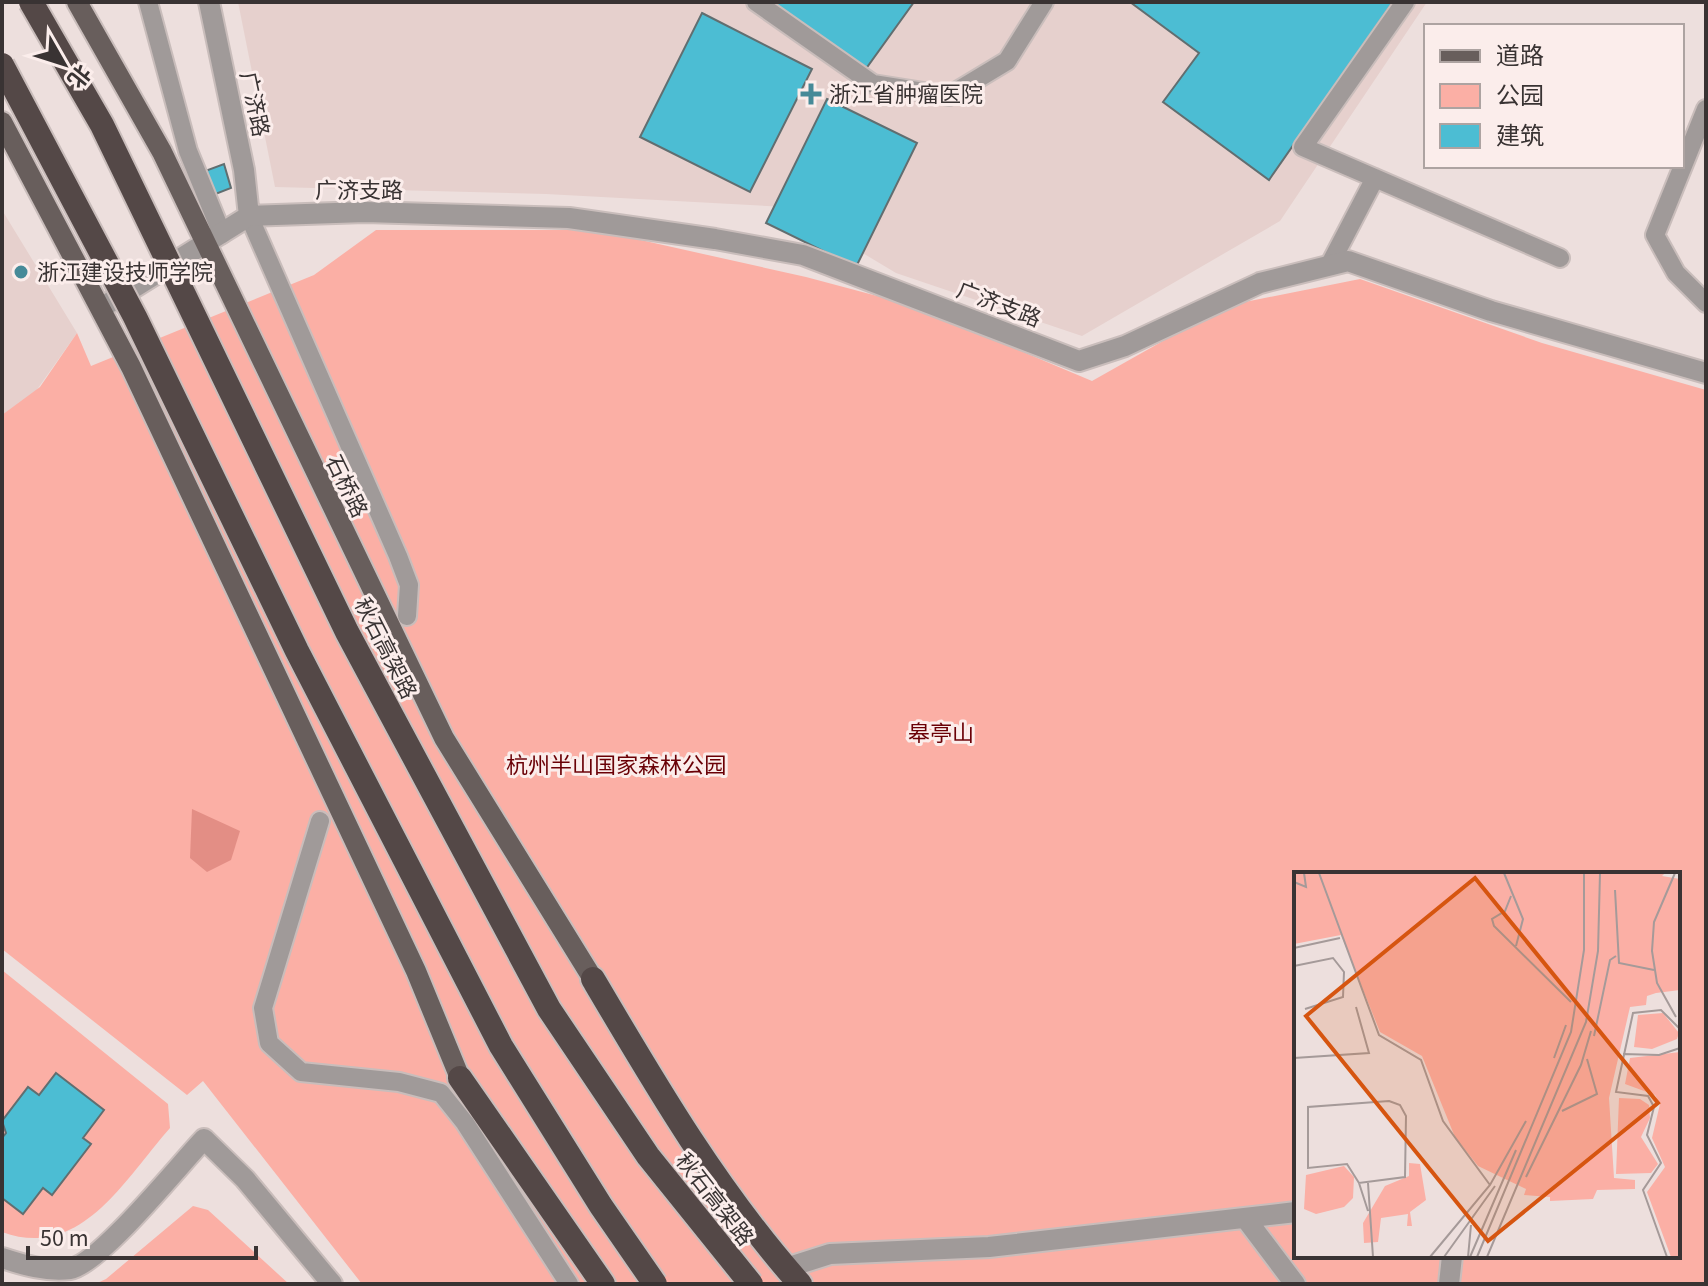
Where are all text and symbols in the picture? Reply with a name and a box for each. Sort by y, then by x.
north arrow [24,24,104,104]
legend [1424,24,1684,168]
text: 道路 [1496,39,1544,74]
text: 北 [59,57,98,95]
street label: 广济路 [232,69,277,140]
place label: 浙江省肿瘤医院 [829,79,983,111]
text: 公园 [1496,79,1544,114]
marker: 浙江省肿瘤医院 [800,83,822,105]
text: 建筑 [1496,119,1544,154]
street label: 广济支路 [315,175,403,207]
place label: 浙江建设技师学院 [37,257,213,289]
marker: 浙江建设技师学院 [12,263,30,281]
street label: 广济支路 [952,274,1045,336]
street label: 石桥路 [317,450,375,523]
street label: 秋石高架路 [346,592,424,705]
park label: 皋亭山 [908,718,974,750]
park label: 杭州半山国家森林公园 [506,750,726,782]
inset map [1294,872,1680,1258]
street label: 秋石高架路 [668,1146,761,1253]
scale bar [28,1210,256,1260]
text: 50 m [40,1221,89,1256]

